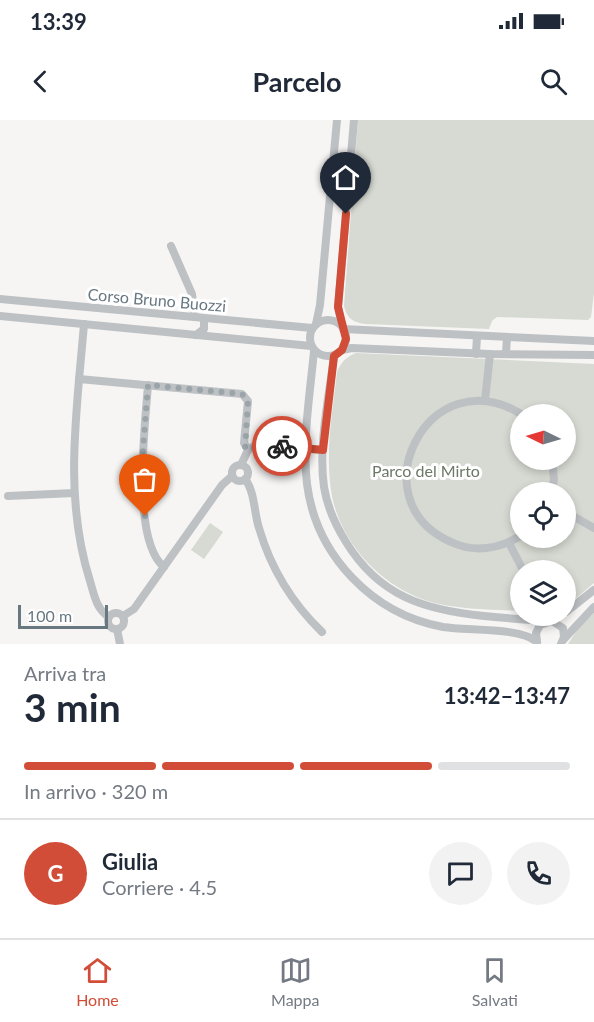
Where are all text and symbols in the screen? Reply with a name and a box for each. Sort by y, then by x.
text: 13:39 [30,8,87,35]
icon: back [24,65,57,98]
text: Parcelo [252,65,342,98]
icon: search [537,65,570,98]
pin [320,152,371,214]
icon: home [329,161,362,194]
street label: Corso Bruno Buozzi [87,284,227,315]
north arrow [510,404,576,470]
map controls [510,404,576,626]
courier [252,416,312,476]
icon: bike [266,430,299,463]
pin [119,454,170,516]
park label: Parco del Mirto [372,461,480,480]
icon: bag [128,463,161,496]
button: locate [510,482,576,548]
button: layers [510,560,576,626]
scale bar [18,602,108,630]
text: 100 m [27,606,72,625]
text: Arriva tra [24,661,106,685]
text: 13:42–13:47 [444,682,570,709]
text: 3 min [24,684,121,730]
text: In arrivo · 320 m [24,779,168,803]
button: chat [429,842,492,905]
button: phone [507,842,570,905]
text: Giulia [102,848,158,875]
text: G [48,860,63,887]
text: Corriere · 4.5 [102,875,217,899]
tab: Home [76,954,119,1009]
tab: Mappa [271,954,320,1009]
tab: Salvati [472,954,518,1009]

